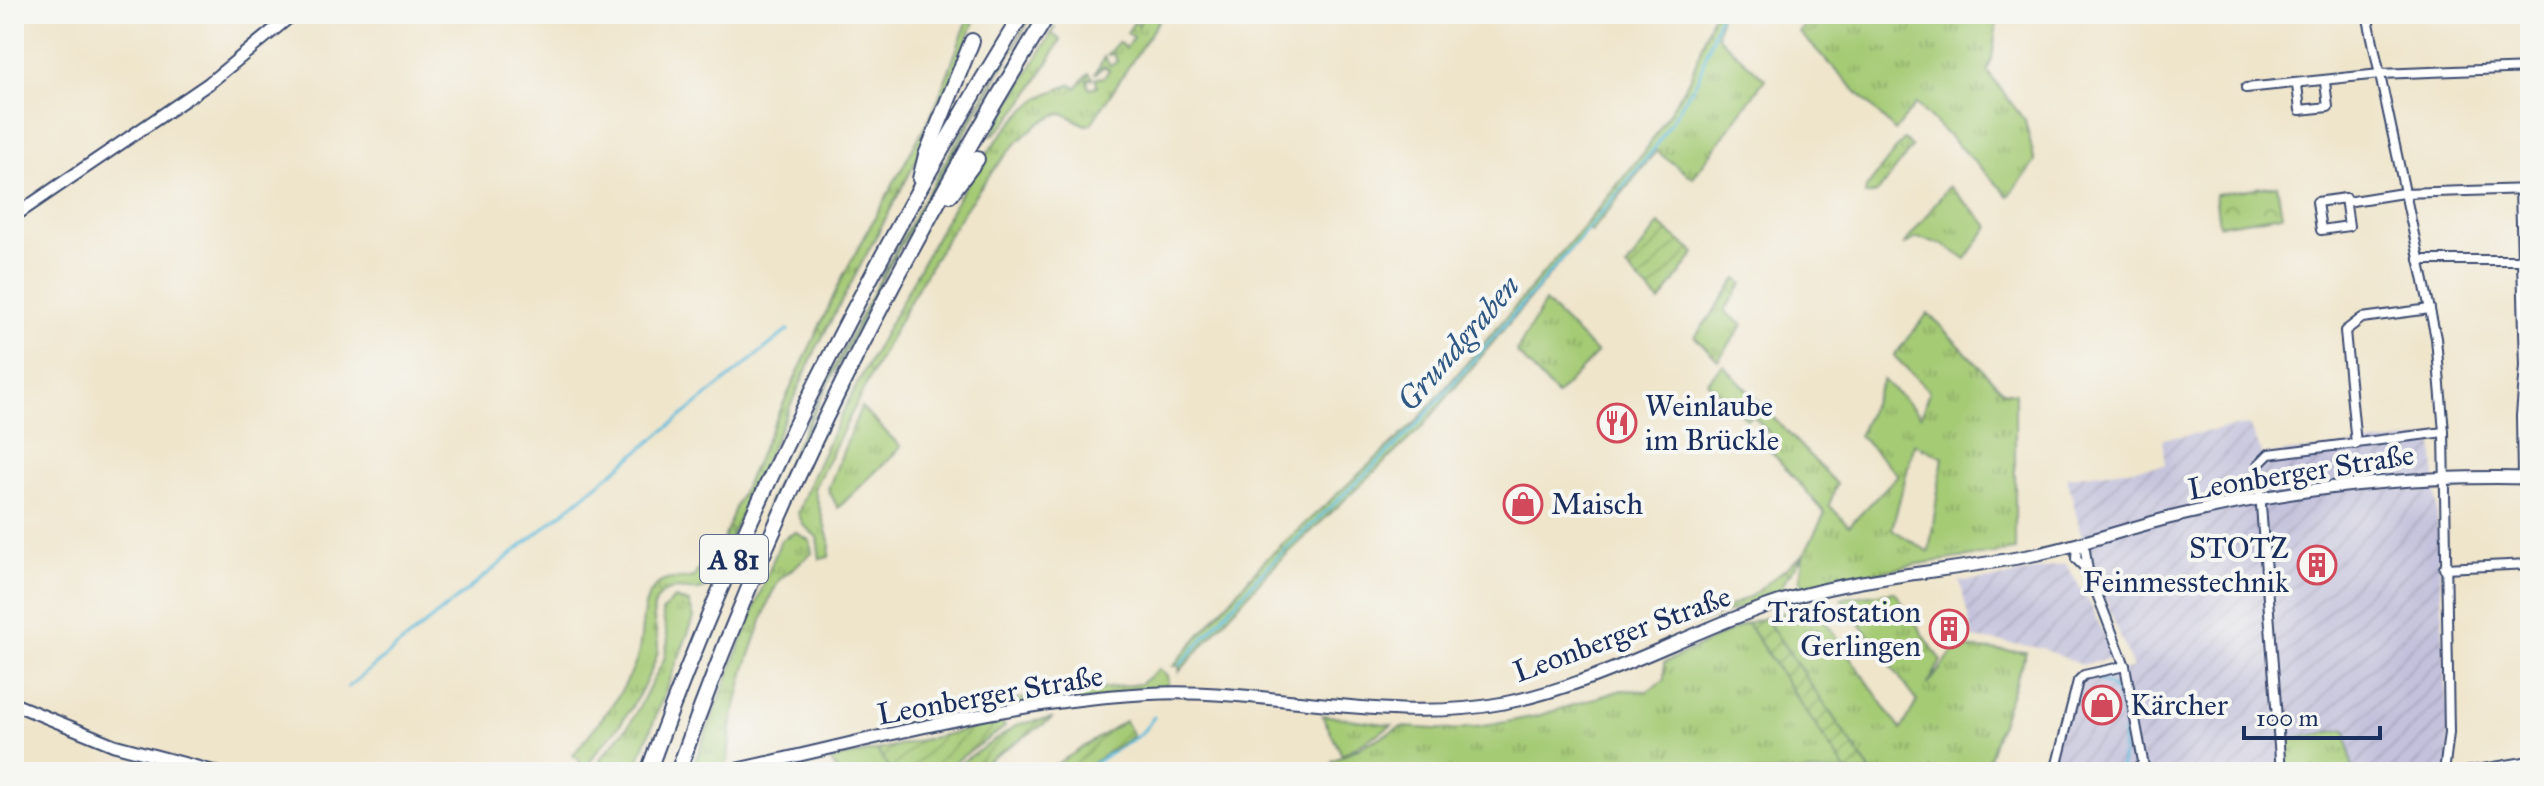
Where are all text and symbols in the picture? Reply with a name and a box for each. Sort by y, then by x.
water label: Grundgraben [1389,267,1528,420]
place label: Weinlaube im Brückle [1645,388,1779,458]
restaurant icon: Weinlaube im Brückle [1596,402,1638,444]
street label: Leonberger Straße [2185,436,2417,508]
shop icon: Maisch [1502,483,1544,525]
place label: Maisch [1551,486,1643,522]
place label: STOTZ Feinmesstechnik [2083,530,2289,600]
road number: A 81 [700,535,768,583]
building icon: STOTZ Feinmesstechnik [2296,544,2338,586]
street label: Leonberger Straße [1508,578,1736,690]
place label: Trafostation Gerlingen [1767,594,1921,664]
building icon: Trafostation Gerlingen [1928,608,1970,650]
street label: Leonberger Straße [874,657,1106,733]
shop icon: Kärcher [2081,684,2123,726]
place label: Kärcher [2130,687,2229,723]
scale bar [2244,690,2380,740]
text: 100 m [2256,703,2319,733]

